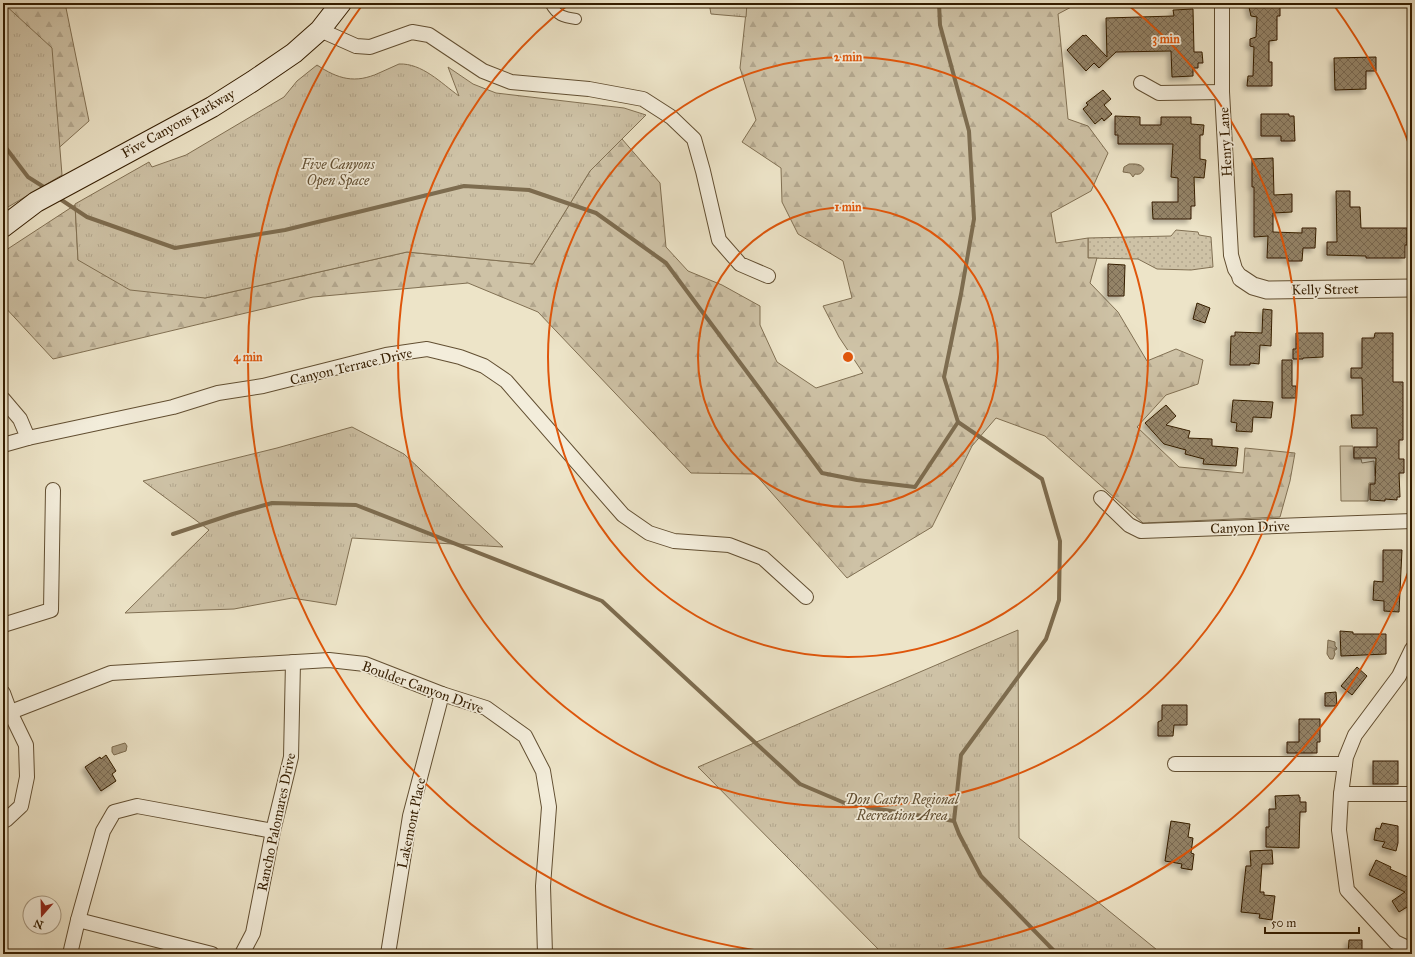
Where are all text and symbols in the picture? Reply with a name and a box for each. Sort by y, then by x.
text: 3 min [1152,32,1180,47]
text: 2 min [834,50,863,64]
street label: Five Canyons Parkway [119,85,238,162]
street label: Henry Lane [1215,106,1236,177]
park label: Five Canyons Open Space [300,156,376,190]
text: 1 min [834,200,862,214]
street label: Kelly Street [1291,280,1359,299]
street label: Canyon Terrace Drive [288,344,414,389]
text: 4 min [233,350,263,365]
centre of rings [841,350,855,364]
street label: Canyon Drive [1210,518,1290,537]
street label: Boulder Canyon Drive [360,658,486,717]
street label: Rancho Palomares Drive [254,751,299,893]
street label: Lakemont Place [394,776,429,870]
park label: Don Castro Regional Recreation Area [845,791,960,824]
north arrow [22,895,62,935]
scale bar [1265,909,1359,935]
text: N [32,916,45,932]
text: 50 m [1271,916,1296,930]

